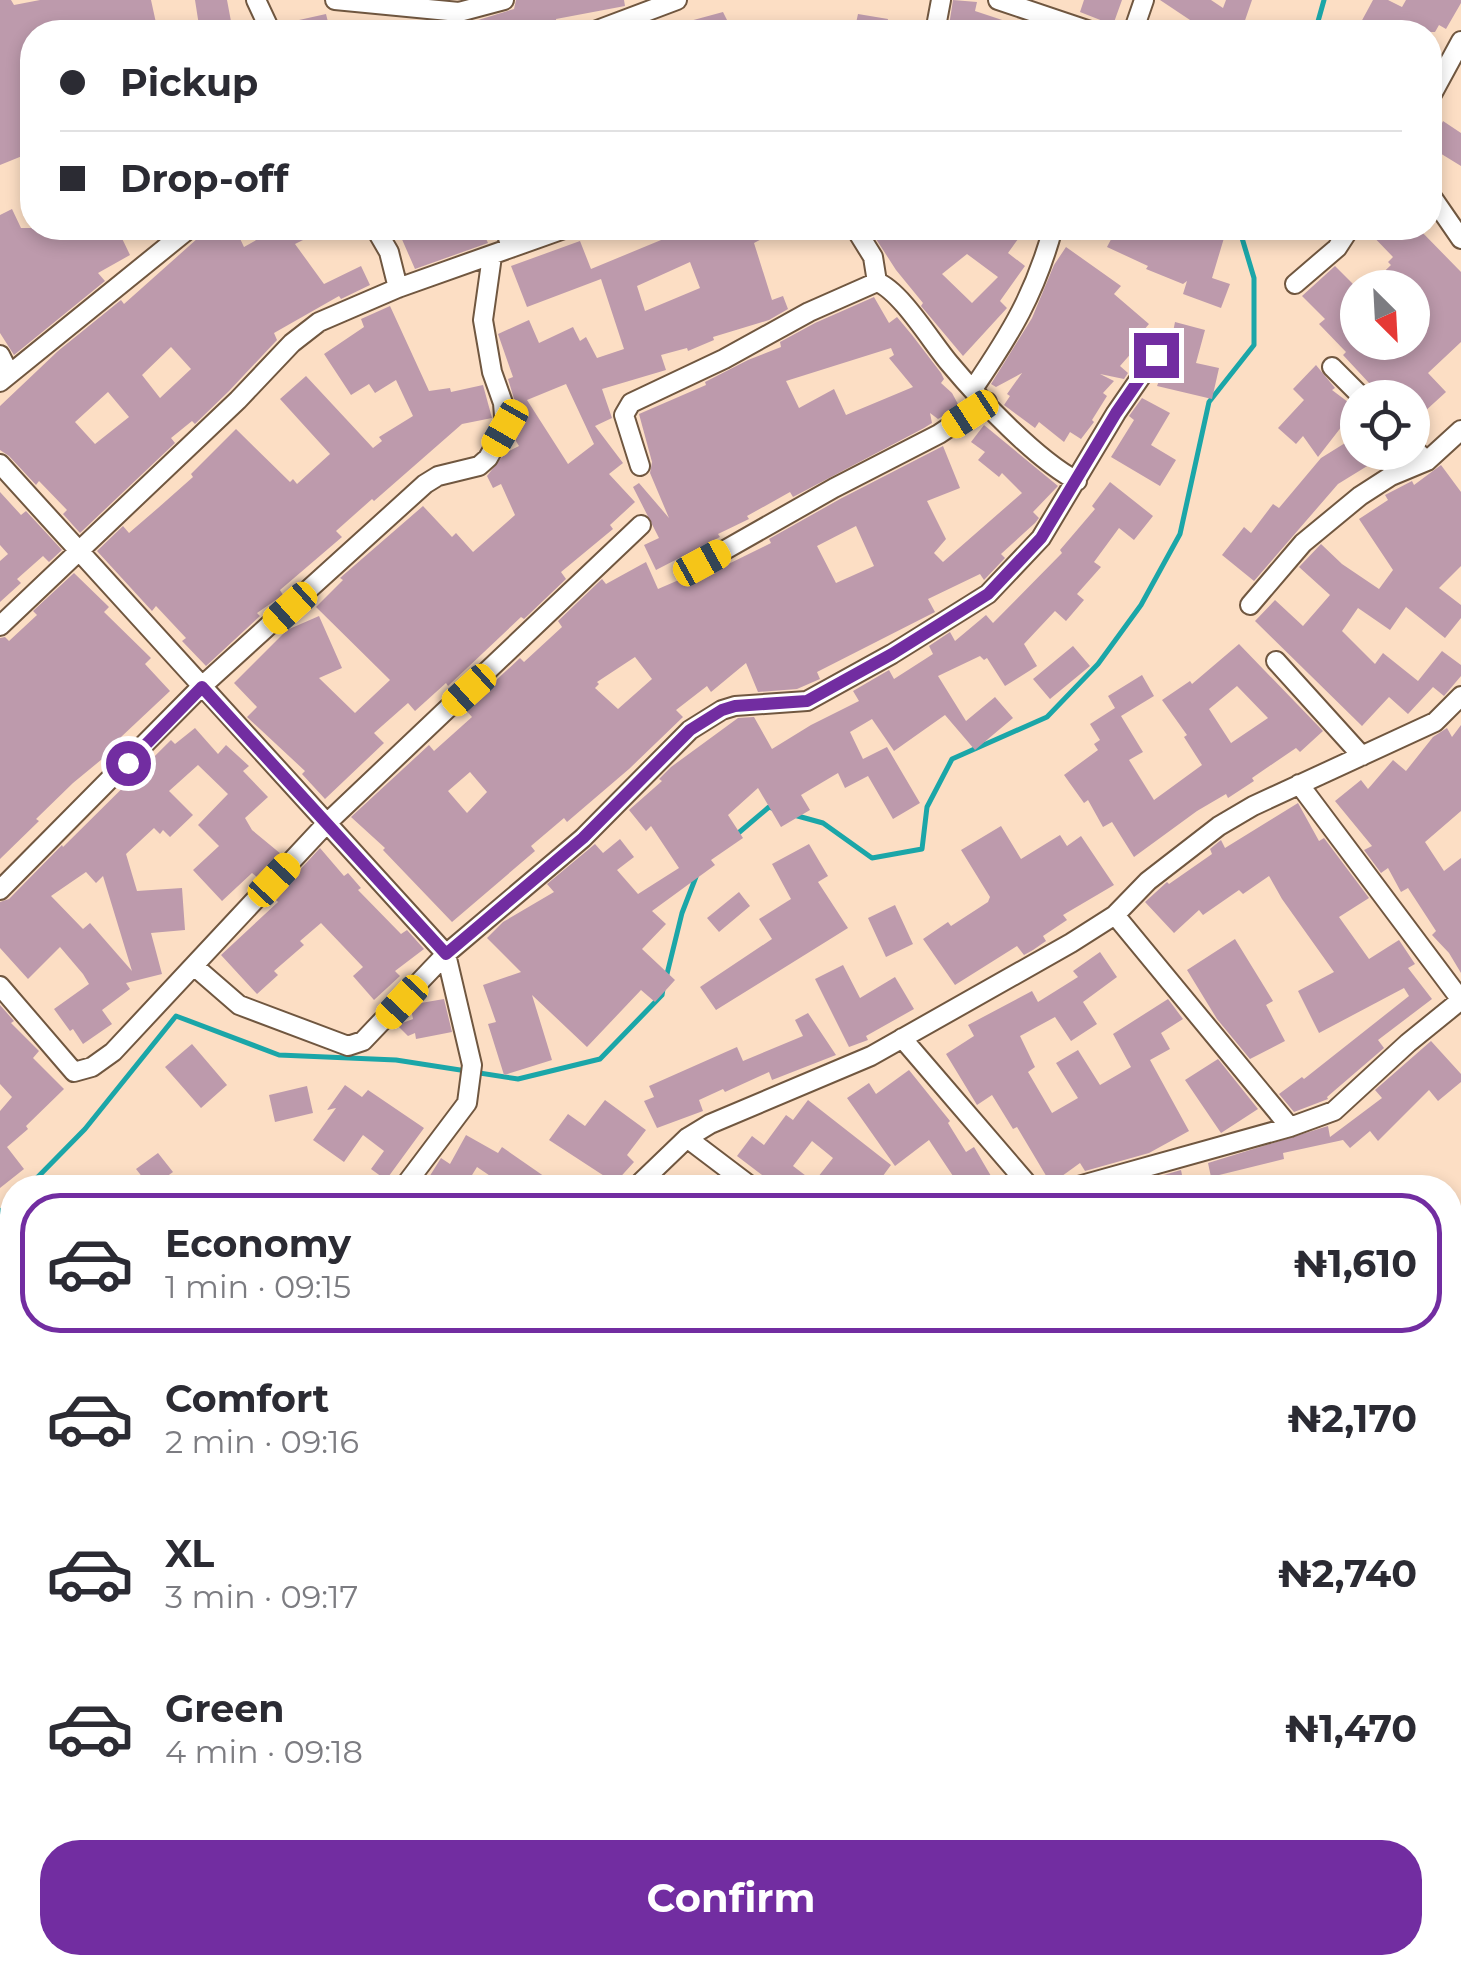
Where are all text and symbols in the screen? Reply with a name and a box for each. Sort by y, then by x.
text: Pickup [120,59,258,106]
text: Drop-off [120,155,289,202]
north arrow [1340,270,1430,360]
map controls [1340,270,1430,470]
route end [1134,333,1179,378]
button: locate [1340,380,1430,470]
car [937,385,1003,443]
car [477,395,533,461]
car [668,535,736,591]
car [258,577,322,639]
car [437,659,501,721]
route start [106,741,151,786]
car [243,848,305,912]
car [371,970,433,1034]
icon: car [45,1218,135,1308]
text: Economy [165,1220,351,1267]
text: ₦1,610 [1293,1240,1417,1287]
text: 1 min · 09:15 [165,1267,351,1306]
icon: car [45,1373,135,1463]
text: Comfort [165,1375,329,1422]
text: ₦2,170 [1287,1395,1417,1442]
text: 2 min · 09:16 [165,1422,359,1461]
icon: car [45,1528,135,1618]
text: XL [165,1530,214,1577]
text: ₦2,740 [1278,1550,1417,1597]
text: 3 min · 09:17 [165,1577,358,1616]
icon: car [45,1683,135,1773]
text: Green [165,1685,285,1732]
text: ₦1,470 [1285,1705,1417,1752]
text: 4 min · 09:18 [165,1732,363,1771]
button: Confirm [40,1840,1422,1955]

